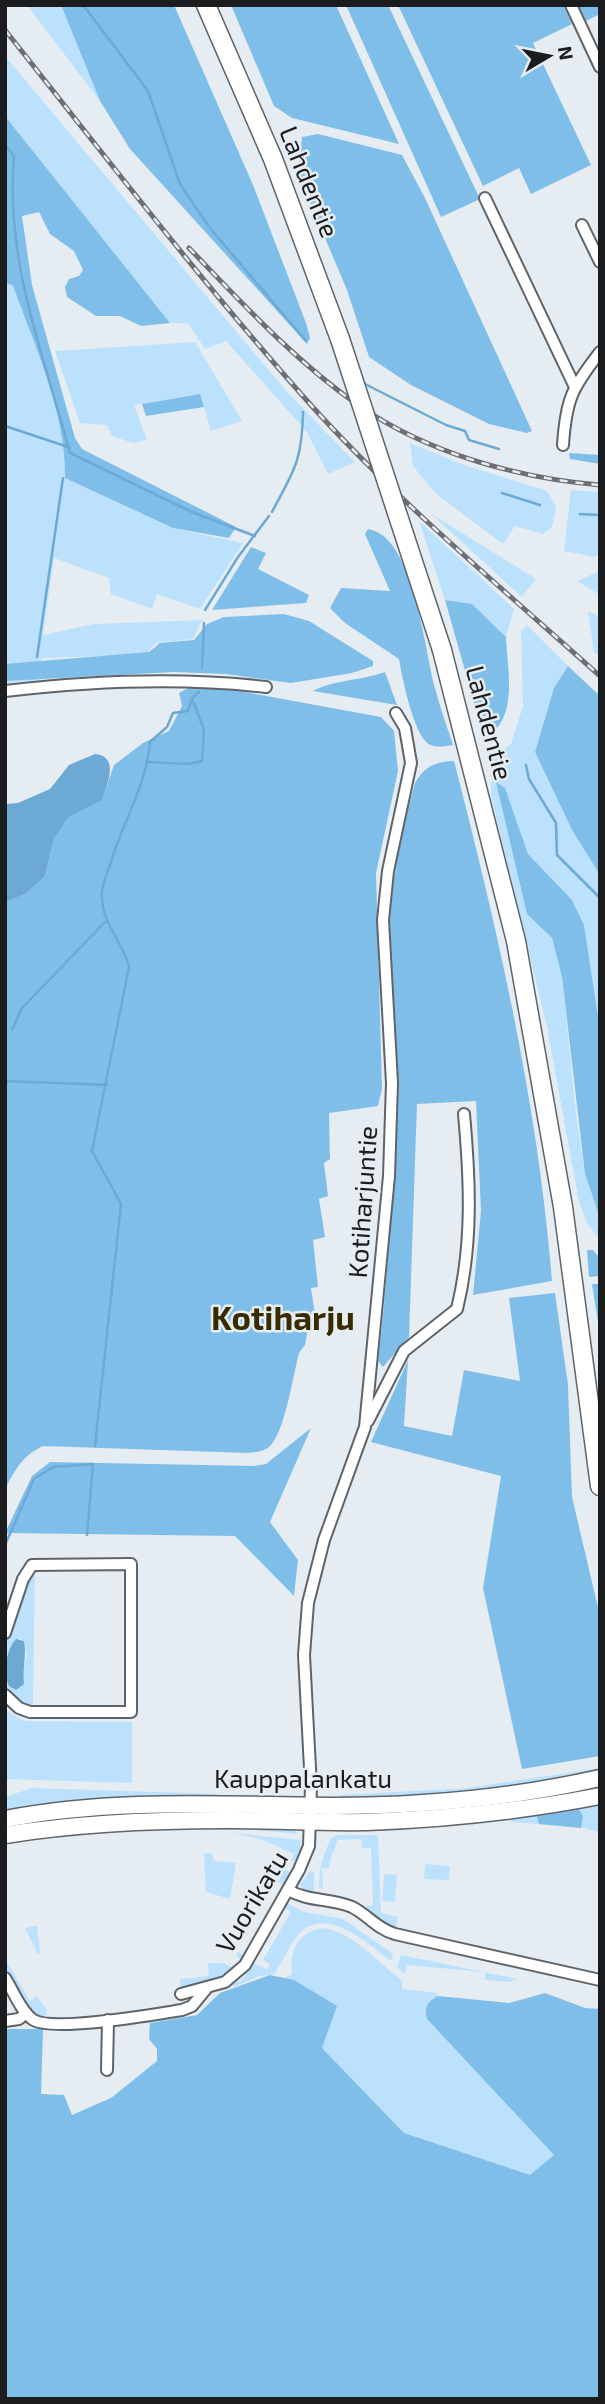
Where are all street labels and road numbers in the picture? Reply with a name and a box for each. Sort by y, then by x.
street label: Lahdentie [274,121,347,241]
street label: Lahdentie [460,662,521,783]
street label: Kotiharjuntie [341,1125,382,1279]
street label: Kauppalankatu [214,1762,392,1793]
street label: Vuorikatu [208,1844,293,1958]

